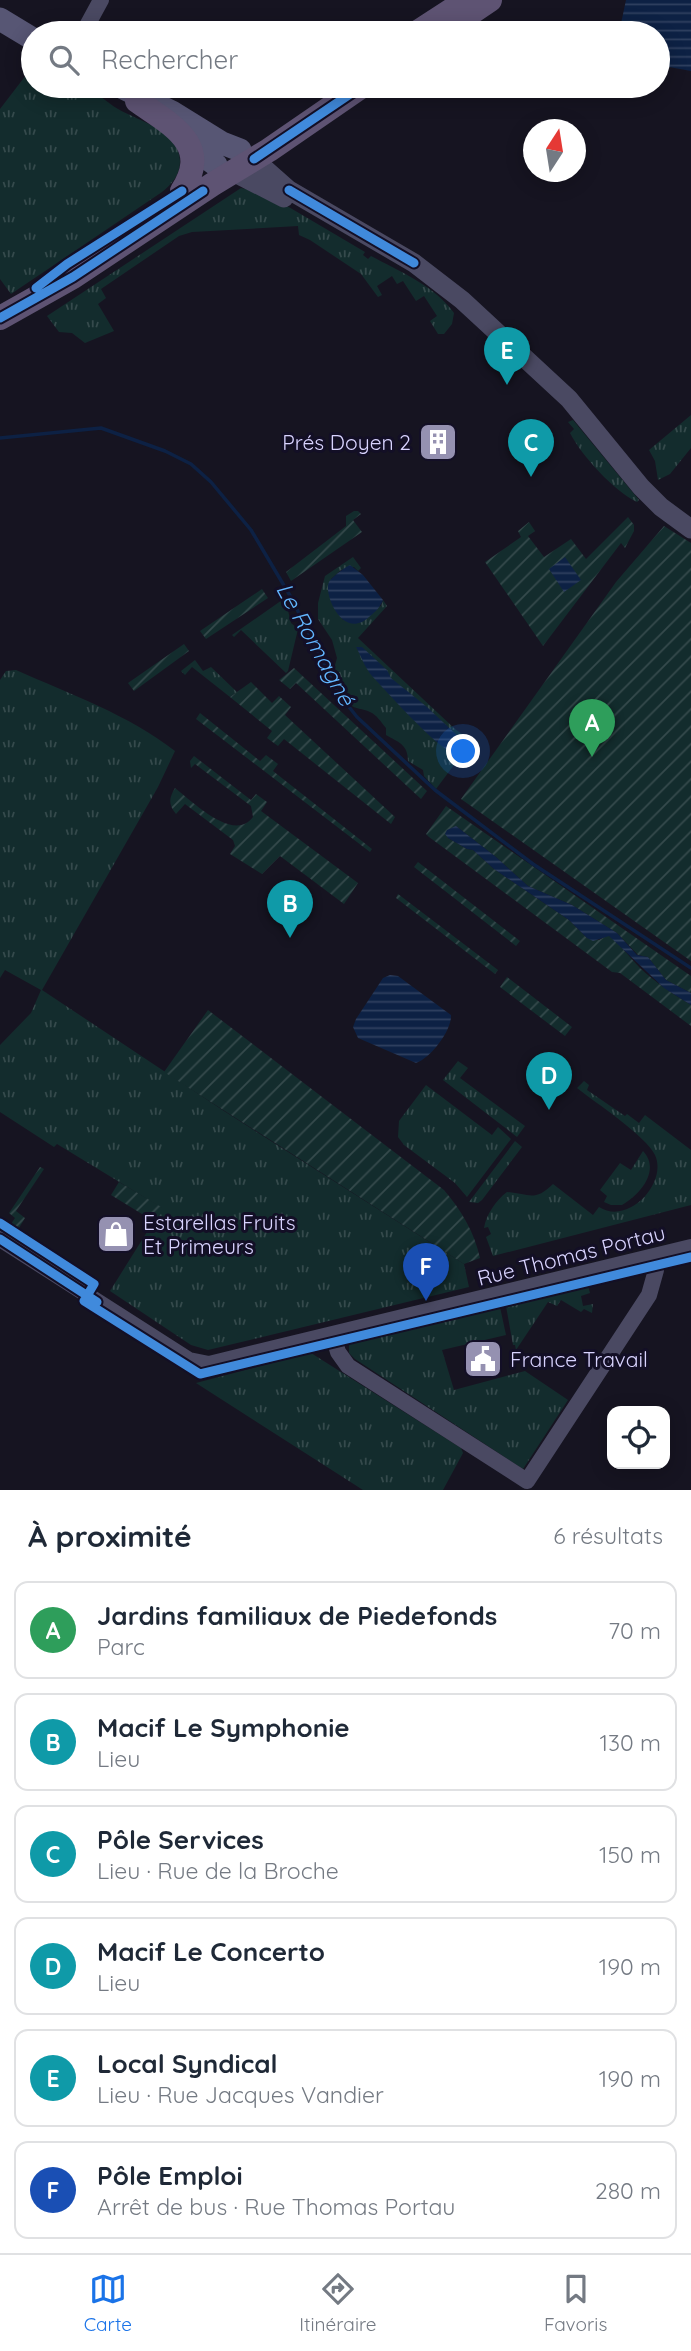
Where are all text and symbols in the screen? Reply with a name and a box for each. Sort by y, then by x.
search box [21,21,670,98]
icon: search [45,41,83,79]
text: Rechercher [101,43,238,76]
north arrow [523,119,586,182]
pin: E [484,327,530,385]
pin: C [508,419,554,477]
building icon: Prés Doyen 2 [417,421,459,463]
place label: Prés Doyen 2 [282,429,411,455]
water label: Le Romagné [270,577,362,711]
pin: A [569,699,615,757]
your location [446,734,480,768]
pin: B [267,880,313,938]
pin: D [526,1052,572,1110]
place label: Estarellas Fruits Et Primeurs [143,1209,296,1259]
shop icon: Estarellas Fruits Et Primeurs [95,1213,137,1255]
street label: Rue Thomas Portau [474,1219,668,1291]
pin: F [403,1243,449,1301]
public building icon: France Travail [462,1338,504,1380]
place label: France Travail [510,1346,648,1372]
map controls [607,1406,670,1469]
button: locate [607,1406,670,1469]
text: À proximité [28,1517,192,1555]
text: 6 résultats [553,1521,663,1550]
text: Jardins familiaux de Piedefonds [97,1599,497,1632]
text: A [46,1616,60,1645]
text: 70 m [608,1616,661,1645]
text: Parc [97,1632,145,1661]
text: Macif Le Symphonie [97,1711,350,1744]
text: B [45,1728,61,1757]
text: 130 m [599,1728,661,1757]
text: Lieu [97,1744,140,1773]
text: Pôle Services [97,1823,264,1856]
text: C [46,1840,60,1869]
text: 150 m [599,1840,661,1869]
text: Lieu · Rue de la Broche [97,1856,339,1885]
text: Macif Le Concerto [97,1935,325,1968]
text: D [45,1952,61,1981]
text: 190 m [599,1952,661,1981]
text: Lieu [97,1968,140,1997]
text: Local Syndical [97,2047,278,2080]
text: E [46,2064,60,2093]
text: 190 m [599,2064,661,2093]
text: Lieu · Rue Jacques Vandier [97,2080,384,2109]
text: Pôle Emploi [97,2159,243,2192]
text: F [47,2176,59,2205]
text: 280 m [595,2176,661,2205]
text: Arrêt de bus · Rue Thomas Portau [97,2192,455,2221]
tab: Carte [84,2270,132,2336]
tab: Itinéraire [299,2270,377,2336]
tab: Favoris [544,2270,607,2336]

